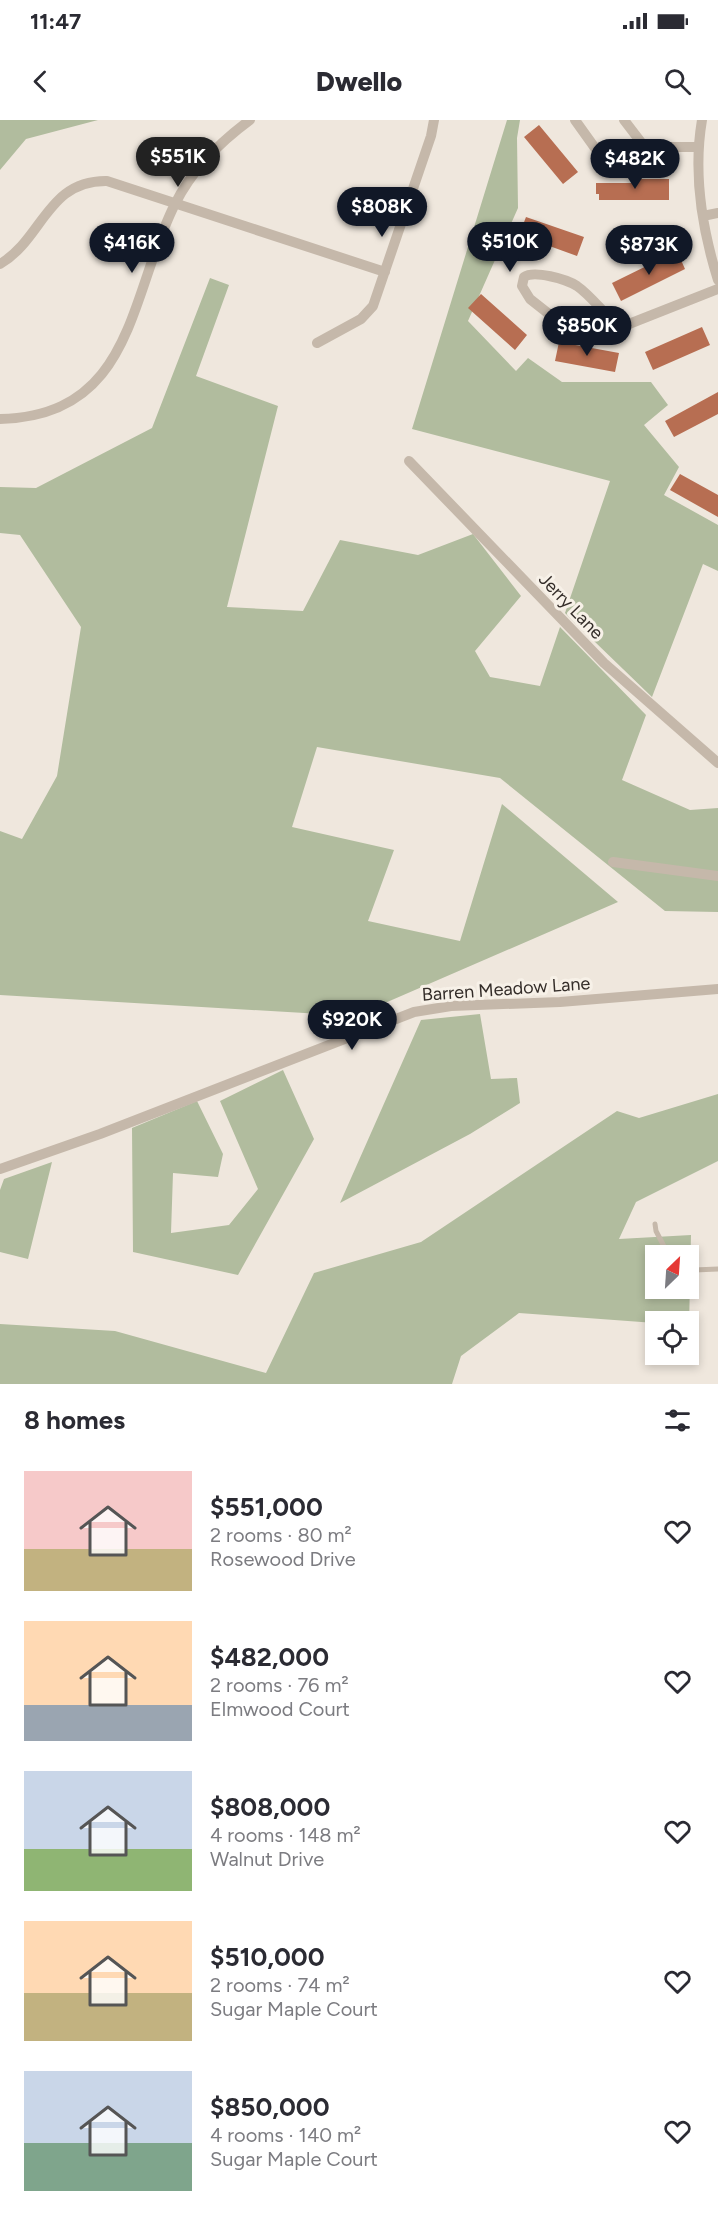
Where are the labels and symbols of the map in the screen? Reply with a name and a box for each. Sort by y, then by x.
pin: $551K [136,137,220,188]
pin: $482K [593,139,677,190]
pin: $808K [340,187,424,238]
pin: $510K [468,222,552,273]
pin: $416K [90,223,174,274]
pin: $873K [607,225,691,276]
pin: $850K [545,306,629,357]
street label: Jerry Lane [534,568,608,644]
street label: Barren Meadow Lane [421,972,591,1006]
pin: $920K [310,1000,394,1051]
north arrow [645,1245,699,1299]

